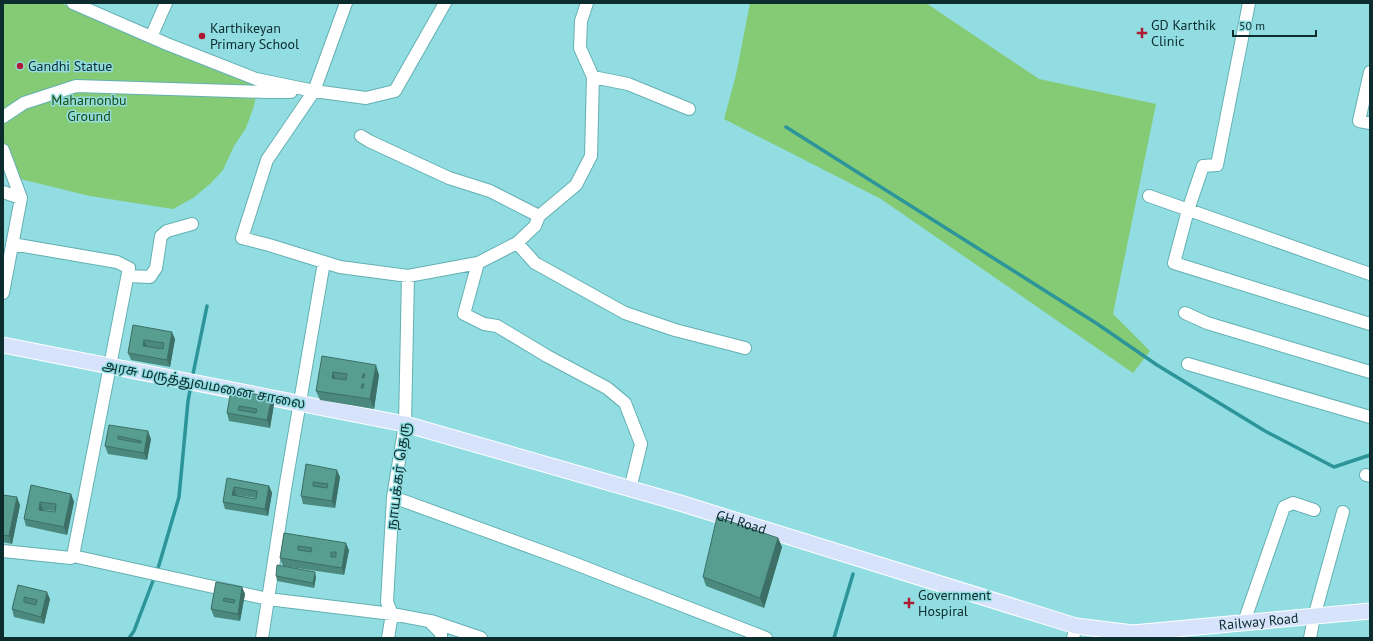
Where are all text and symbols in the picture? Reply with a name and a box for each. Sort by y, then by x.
scale bar [1233,12,1316,38]
place label: GD Karthik Clinic [1151,16,1216,50]
text: 50 m [1239,18,1265,33]
place label: Karthikeyan Primary School [210,19,299,53]
marker: GD Karthik Clinic [1136,27,1148,39]
marker: Karthikeyan Primary School [197,31,207,41]
place label: Gandhi Statue [28,57,112,75]
marker: Gandhi Statue [15,61,25,71]
park label: Maharnonbu Ground [51,91,127,125]
street label: அரசு மருத்துவமனை சாலை [101,355,307,414]
street label: நாயக்கர் தெரு [382,421,415,531]
street label: GH Road [714,506,769,538]
place label: Government Hospiral [918,586,991,620]
marker: Government Hospiral [903,597,915,609]
street label: Railway Road [1218,609,1299,634]

